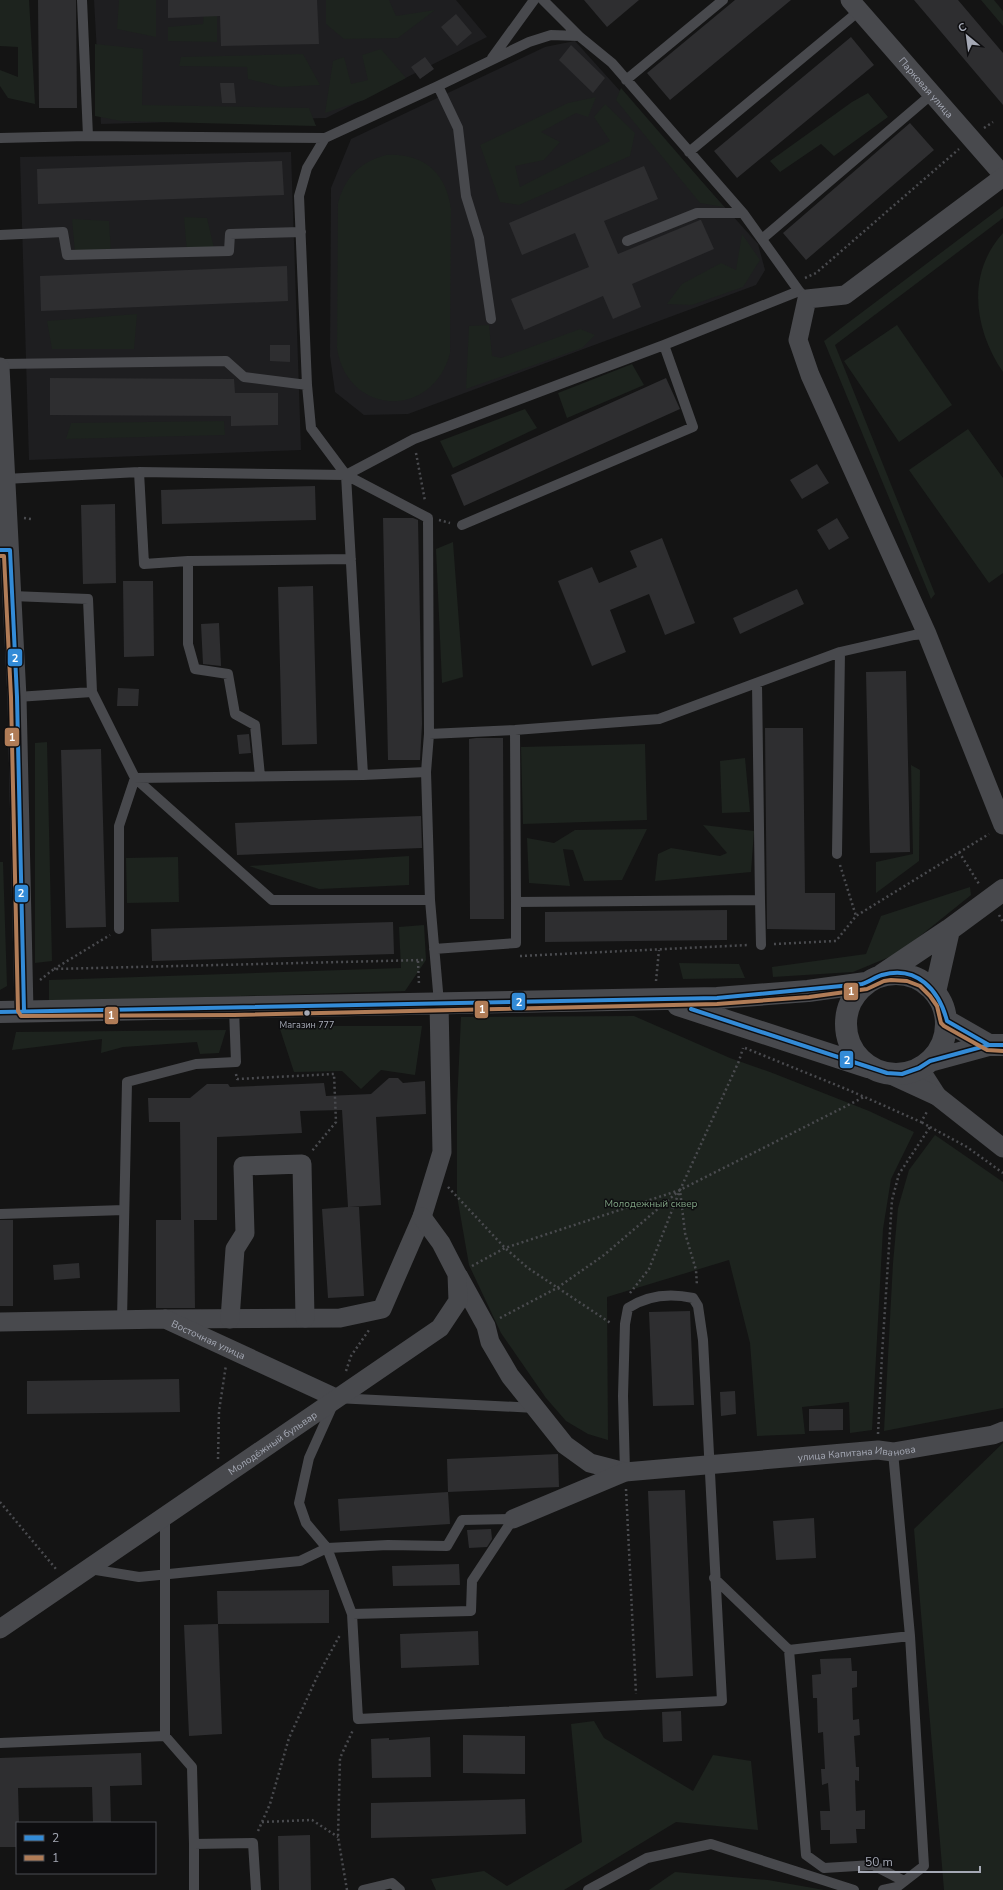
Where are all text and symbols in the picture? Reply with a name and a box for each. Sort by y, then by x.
north arrow [947,16,987,56]
text: С [955,19,970,36]
street label: Парковая улица [895,55,956,121]
line badge: 2 [7,648,23,667]
text: 2 [12,651,19,666]
line badge: 1 [4,727,20,747]
text: 1 [9,730,15,745]
line badge: 2 [14,884,29,903]
text: 2 [18,886,25,901]
line badge: 1 [843,982,859,1001]
text: 1 [848,984,854,999]
line badge: 2 [511,992,526,1011]
text: 2 [516,995,523,1010]
line badge: 1 [474,1000,489,1019]
text: 1 [479,1002,485,1017]
line badge: 1 [104,1006,119,1025]
text: 1 [108,1008,114,1023]
marker: Магазин 777 [302,1008,312,1018]
place label: Магазин 777 [280,1019,334,1031]
line badge: 2 [839,1050,854,1069]
text: 2 [844,1053,851,1068]
park label: Молодежный сквер [604,1197,698,1211]
street label: Восточная улица [169,1317,247,1363]
street label: Молодёжный бульвар [226,1408,320,1479]
street label: улица Капитана Иванова [797,1442,917,1465]
legend [16,1822,156,1874]
text: 2 [52,1830,59,1846]
scale bar [859,1848,980,1874]
text: 1 [52,1850,59,1866]
text: 50 m [865,1854,893,1870]

